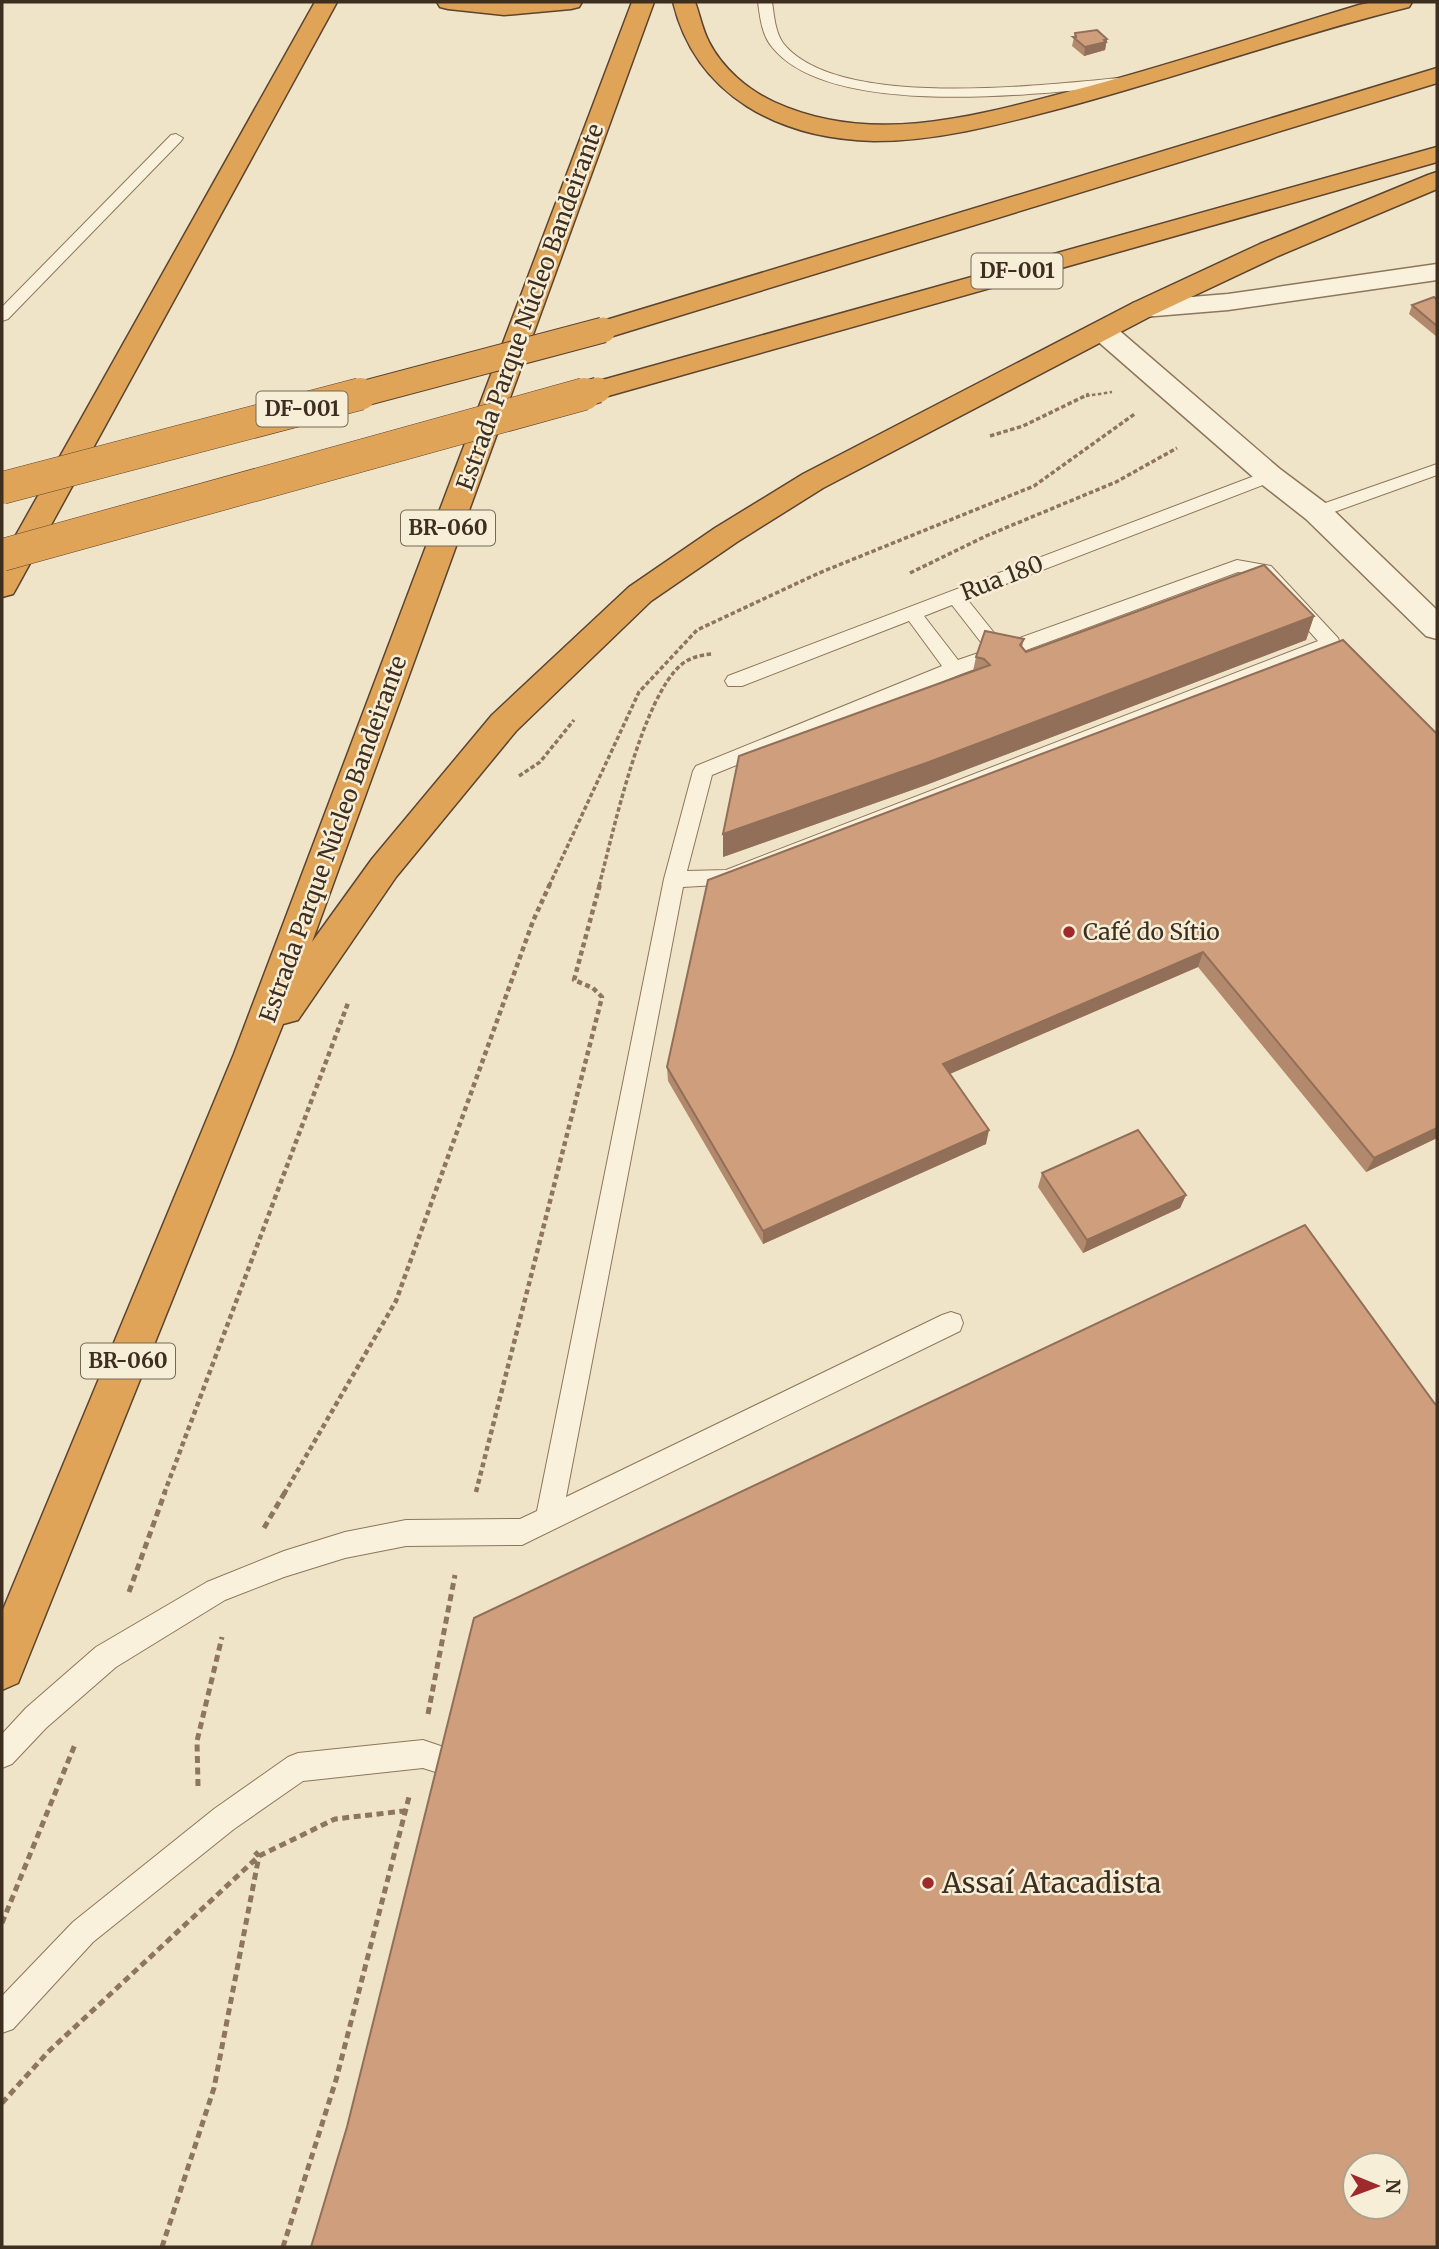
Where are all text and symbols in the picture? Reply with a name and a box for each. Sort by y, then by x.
street label: Estrada Parque Núcleo Bandeirante [450,120,609,494]
road number: DF-001 [972,254,1062,288]
road number: DF-001 [256,392,348,426]
road number: BR-060 [401,510,495,546]
street label: Rua 180 [956,549,1047,606]
street label: Estrada Parque Núcleo Bandeirante [253,652,412,1026]
place label: Café do Sítio [1083,917,1220,946]
marker: Café do Sítio [1061,924,1077,940]
road number: BR-060 [81,1344,175,1378]
place label: Assaí Atacadista [941,1865,1161,1901]
marker: Assaí Atacadista [920,1875,936,1891]
north arrow [1341,2151,1411,2221]
text: N [1381,2179,1405,2194]

